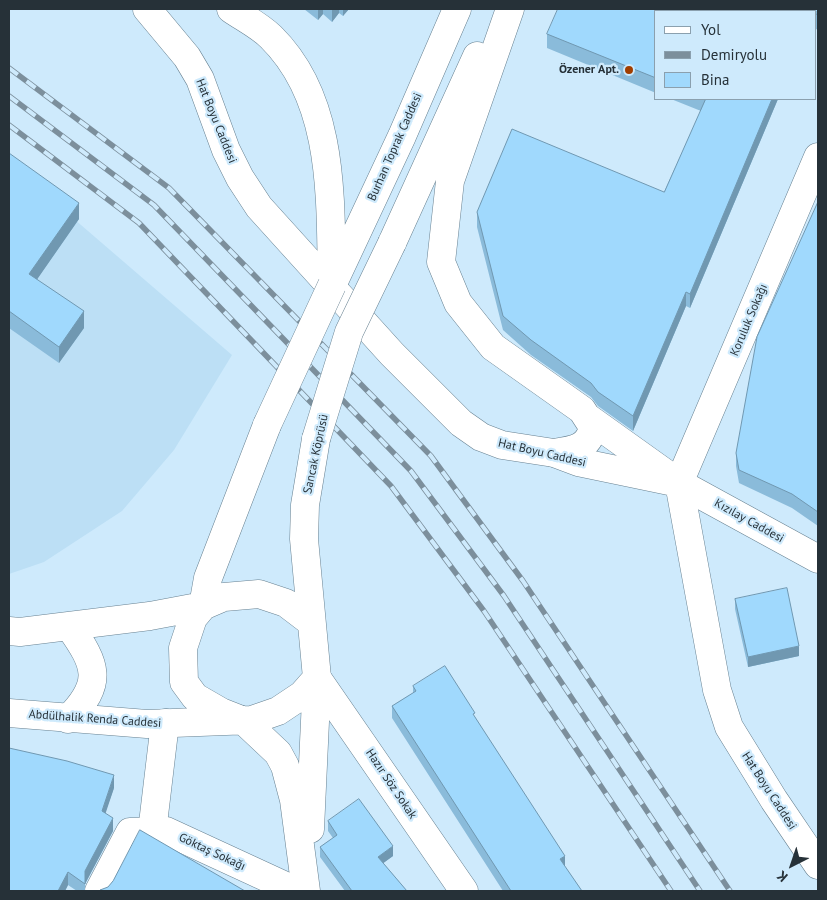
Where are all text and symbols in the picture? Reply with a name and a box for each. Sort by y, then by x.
legend [654,10,817,100]
text: Yol [701,20,721,39]
text: Demiryolu [701,45,767,64]
place label: Özener Apt. [559,63,619,77]
marker: Özener Apt. [623,64,635,76]
text: Bina [701,70,729,89]
street label: Hat Boyu Caddesi [193,77,239,165]
street label: Burhan Toprak Caddesi [365,91,425,203]
street label: Koruluk Sokağı [727,282,771,358]
street label: Sancak Köprüsü [301,413,331,495]
street label: Hat Boyu Caddesi [497,436,587,470]
street label: Kızılay Caddesi [712,496,786,546]
street label: Abdülhalik Renda Caddesi [28,707,162,731]
street label: Hazır Söz Sokak [362,746,420,822]
street label: Hat Boyu Caddesi [739,749,799,833]
street label: Göktaş Sokağı [176,830,248,874]
north arrow [767,840,817,890]
text: K [773,867,791,886]

